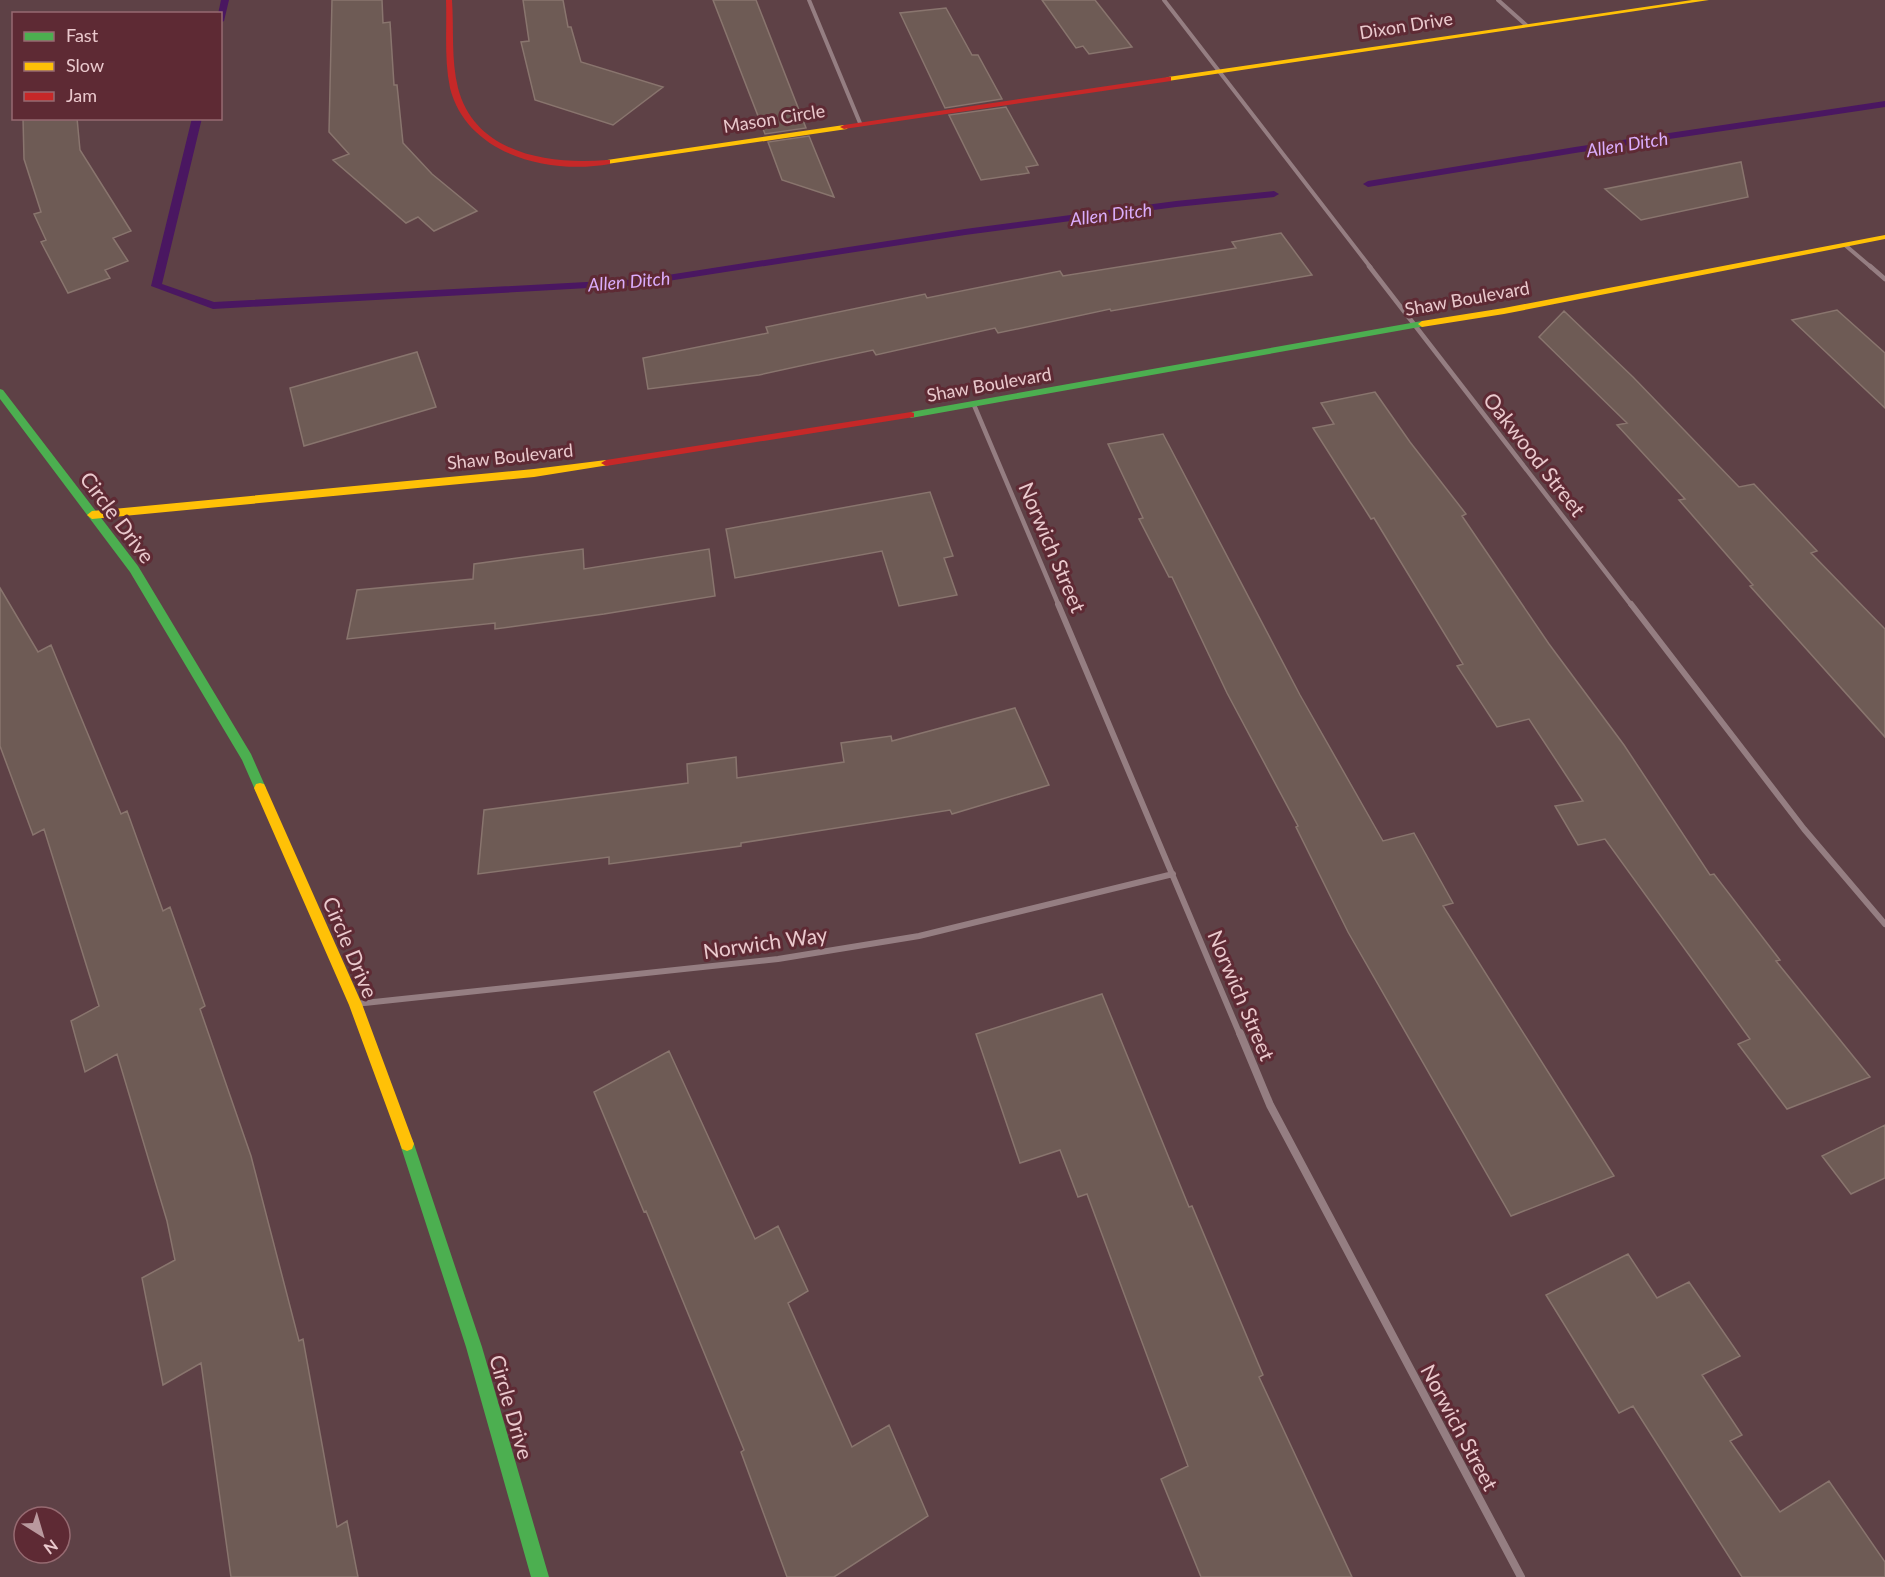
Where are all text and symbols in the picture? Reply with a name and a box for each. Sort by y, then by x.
street label: Dixon Drive [1358,7,1454,43]
legend [12,12,222,120]
text: Fast [66,24,99,46]
text: Slow [66,54,104,76]
text: Jam [66,84,97,106]
street label: Mason Circle [721,99,827,137]
water label: Allen Ditch [1584,127,1669,161]
water label: Allen Ditch [1068,198,1153,230]
water label: Allen Ditch [586,266,671,296]
street label: Shaw Boulevard [1403,276,1531,320]
street label: Shaw Boulevard [925,362,1053,406]
street label: Oakwood Street [1479,387,1591,521]
street label: Shaw Boulevard [446,438,574,474]
street label: Circle Drive [76,466,160,568]
street label: Norwich Street [1014,478,1092,616]
street label: Circle Drive [318,893,384,1001]
street label: Norwich Way [701,921,829,963]
street label: Norwich Street [1203,926,1281,1064]
street label: Circle Drive [485,1352,539,1462]
street label: Norwich Street [1416,1360,1504,1495]
north arrow [12,1505,72,1565]
text: N [41,1536,62,1559]

